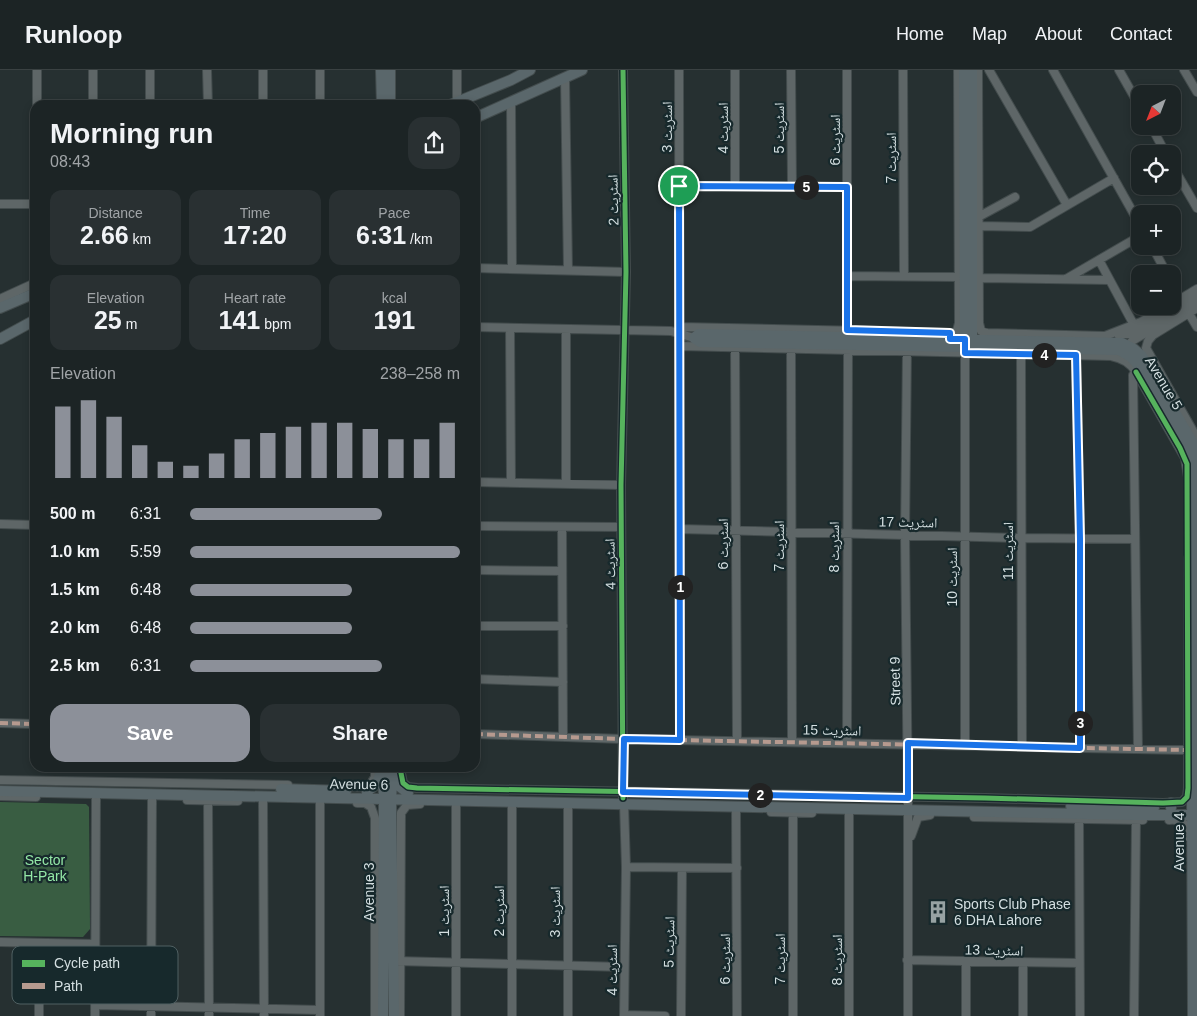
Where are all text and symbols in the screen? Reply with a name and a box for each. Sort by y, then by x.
text: Runloop [25,21,122,48]
text: Home [896,24,944,44]
text: Map [972,24,1007,44]
text: About [1035,24,1082,44]
text: Contact [1110,24,1172,44]
north arrow [1131,85,1181,135]
map controls [1131,85,1181,315]
street label: اسٹریٹ 3 [659,101,676,153]
street label: اسٹریٹ 4 [715,102,732,154]
street label: اسٹریٹ 5 [771,102,788,154]
street label: اسٹریٹ 6 [827,114,844,166]
button: share [408,117,460,169]
text: Morning run [50,118,213,149]
street label: اسٹریٹ 7 [883,132,900,184]
button: locate [1131,145,1181,195]
text: 08:43 [50,153,90,170]
pin [658,165,700,207]
icon: arrive [665,172,693,200]
street label: اسٹریٹ 2 [605,174,622,226]
pin: 5 [794,174,818,200]
text: 5 [803,179,810,195]
text: Distance [88,205,143,221]
text: Time [240,205,270,221]
text: Pace [378,205,410,221]
button: + [1131,205,1181,255]
text: 2.66 [80,221,129,249]
text: 17:20 [223,221,287,249]
text: 6:31 [356,221,406,249]
text: km [129,231,151,247]
text: /km [406,231,433,247]
button: − [1131,265,1181,315]
text: Elevation [87,290,144,306]
text: Heart rate [224,290,286,306]
text: kcal [382,290,407,306]
text: 25 [94,306,122,334]
text: 141 [219,306,260,334]
text: 191 [373,306,415,334]
text: m [122,316,137,332]
text: bpm [260,316,291,332]
pin: 4 [1032,342,1056,368]
text: 4 [1041,347,1048,363]
street label: Avenue 5 [1142,354,1186,413]
text: Elevation [50,365,116,382]
text: 238–258 m [380,365,460,382]
text: 500 m [50,505,95,522]
text: 6:31 [130,505,161,522]
street label: اسٹریٹ 17 [878,513,938,532]
street label: اسٹریٹ 6 [715,518,732,570]
street label: اسٹریٹ 7 [771,520,788,572]
street label: اسٹریٹ 8 [826,521,843,573]
street label: اسٹریٹ 11 [1000,522,1017,580]
street label: اسٹریٹ 4 [602,538,619,590]
text: 1.0 km [50,543,100,560]
text: 5:59 [130,543,161,560]
street label: اسٹریٹ 10 [944,548,961,606]
pin: 1 [668,574,692,600]
text: 1 [677,579,684,595]
text: 1.5 km [50,581,100,598]
text: 6:48 [130,581,161,598]
text: 2.0 km [50,619,100,636]
text: 6:48 [130,619,161,636]
street label: Street 9 [887,656,903,706]
text: 2.5 km [50,657,100,674]
text: 6:31 [130,657,161,674]
button: Save [50,704,250,762]
button: Share [260,704,460,762]
pin: 3 [1068,710,1092,736]
text: 3 [1077,715,1084,731]
street label: اسٹریٹ 15 [802,721,862,740]
street label: Avenue 6 [329,775,389,793]
pin: 2 [748,782,772,808]
text: 2 [757,787,764,803]
street label: Avenue 4 [1171,812,1187,871]
park label: Sector H-Park [23,852,68,884]
street label: Avenue 3 [361,862,377,921]
street label: اسٹریٹ 1 [436,885,453,937]
street label: اسٹریٹ 2 [491,885,508,937]
street label: اسٹریٹ 3 [547,886,564,938]
place label: Sports Club Phase 6 DHA Lahore [954,896,1071,928]
building icon: Sports Club Phase 6 DHA Lahore [925,899,951,925]
street label: اسٹریٹ 5 [661,916,678,968]
street label: اسٹریٹ 6 [717,933,734,985]
street label: اسٹریٹ 7 [772,933,789,985]
street label: اسٹریٹ 8 [829,934,846,986]
street label: اسٹریٹ 13 [964,941,1024,960]
street label: اسٹریٹ 4 [604,944,621,996]
legend [12,946,178,1004]
text: Cycle path [54,955,120,971]
text: Path [54,978,83,994]

